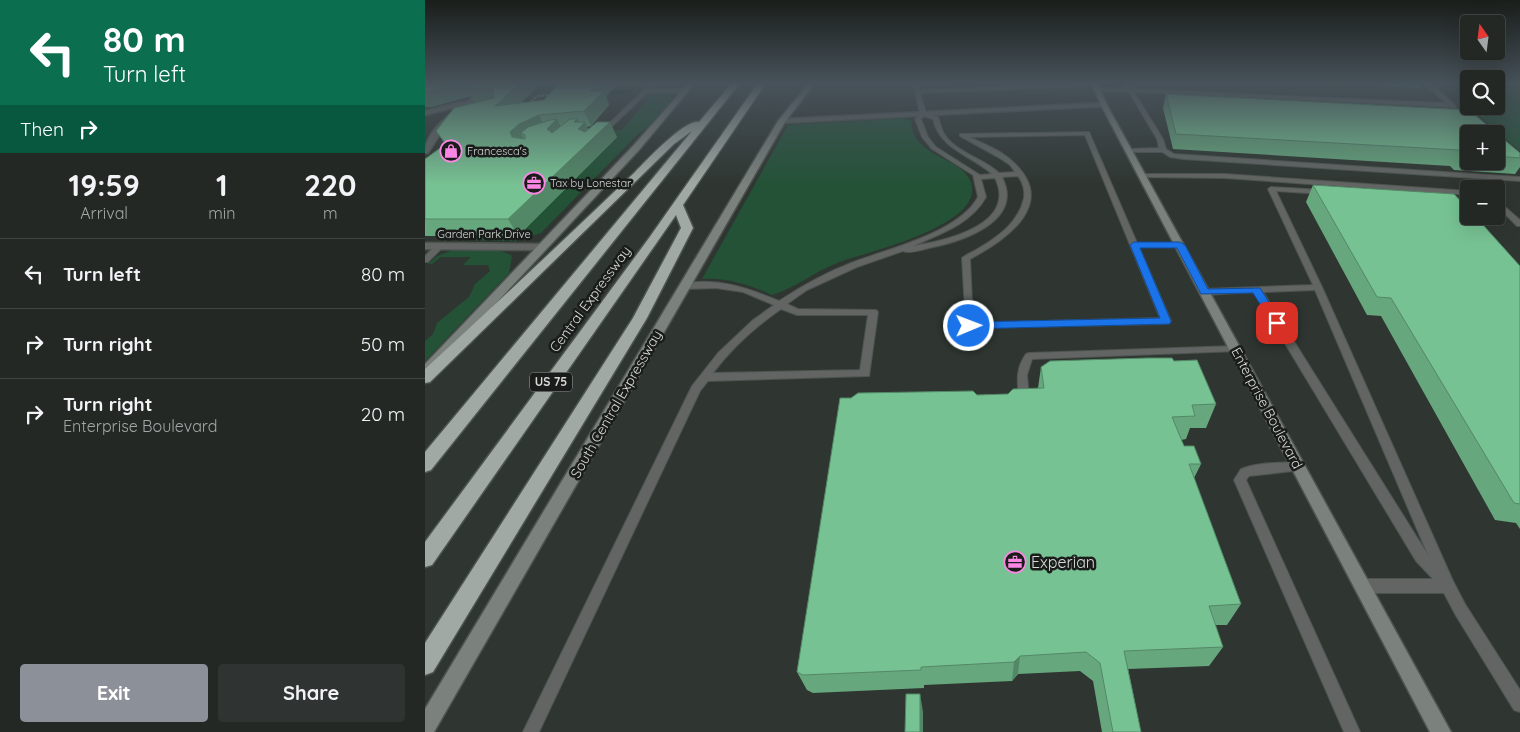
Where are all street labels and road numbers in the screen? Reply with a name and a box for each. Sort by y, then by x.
street label: Garden Park Drive [437,227,531,241]
street label: Central Expressway [545,242,635,356]
street label: South Central Expressway [566,327,666,481]
street label: Enterprise Boulevard [1227,344,1307,472]
road number: US 75 [530,372,572,392]

